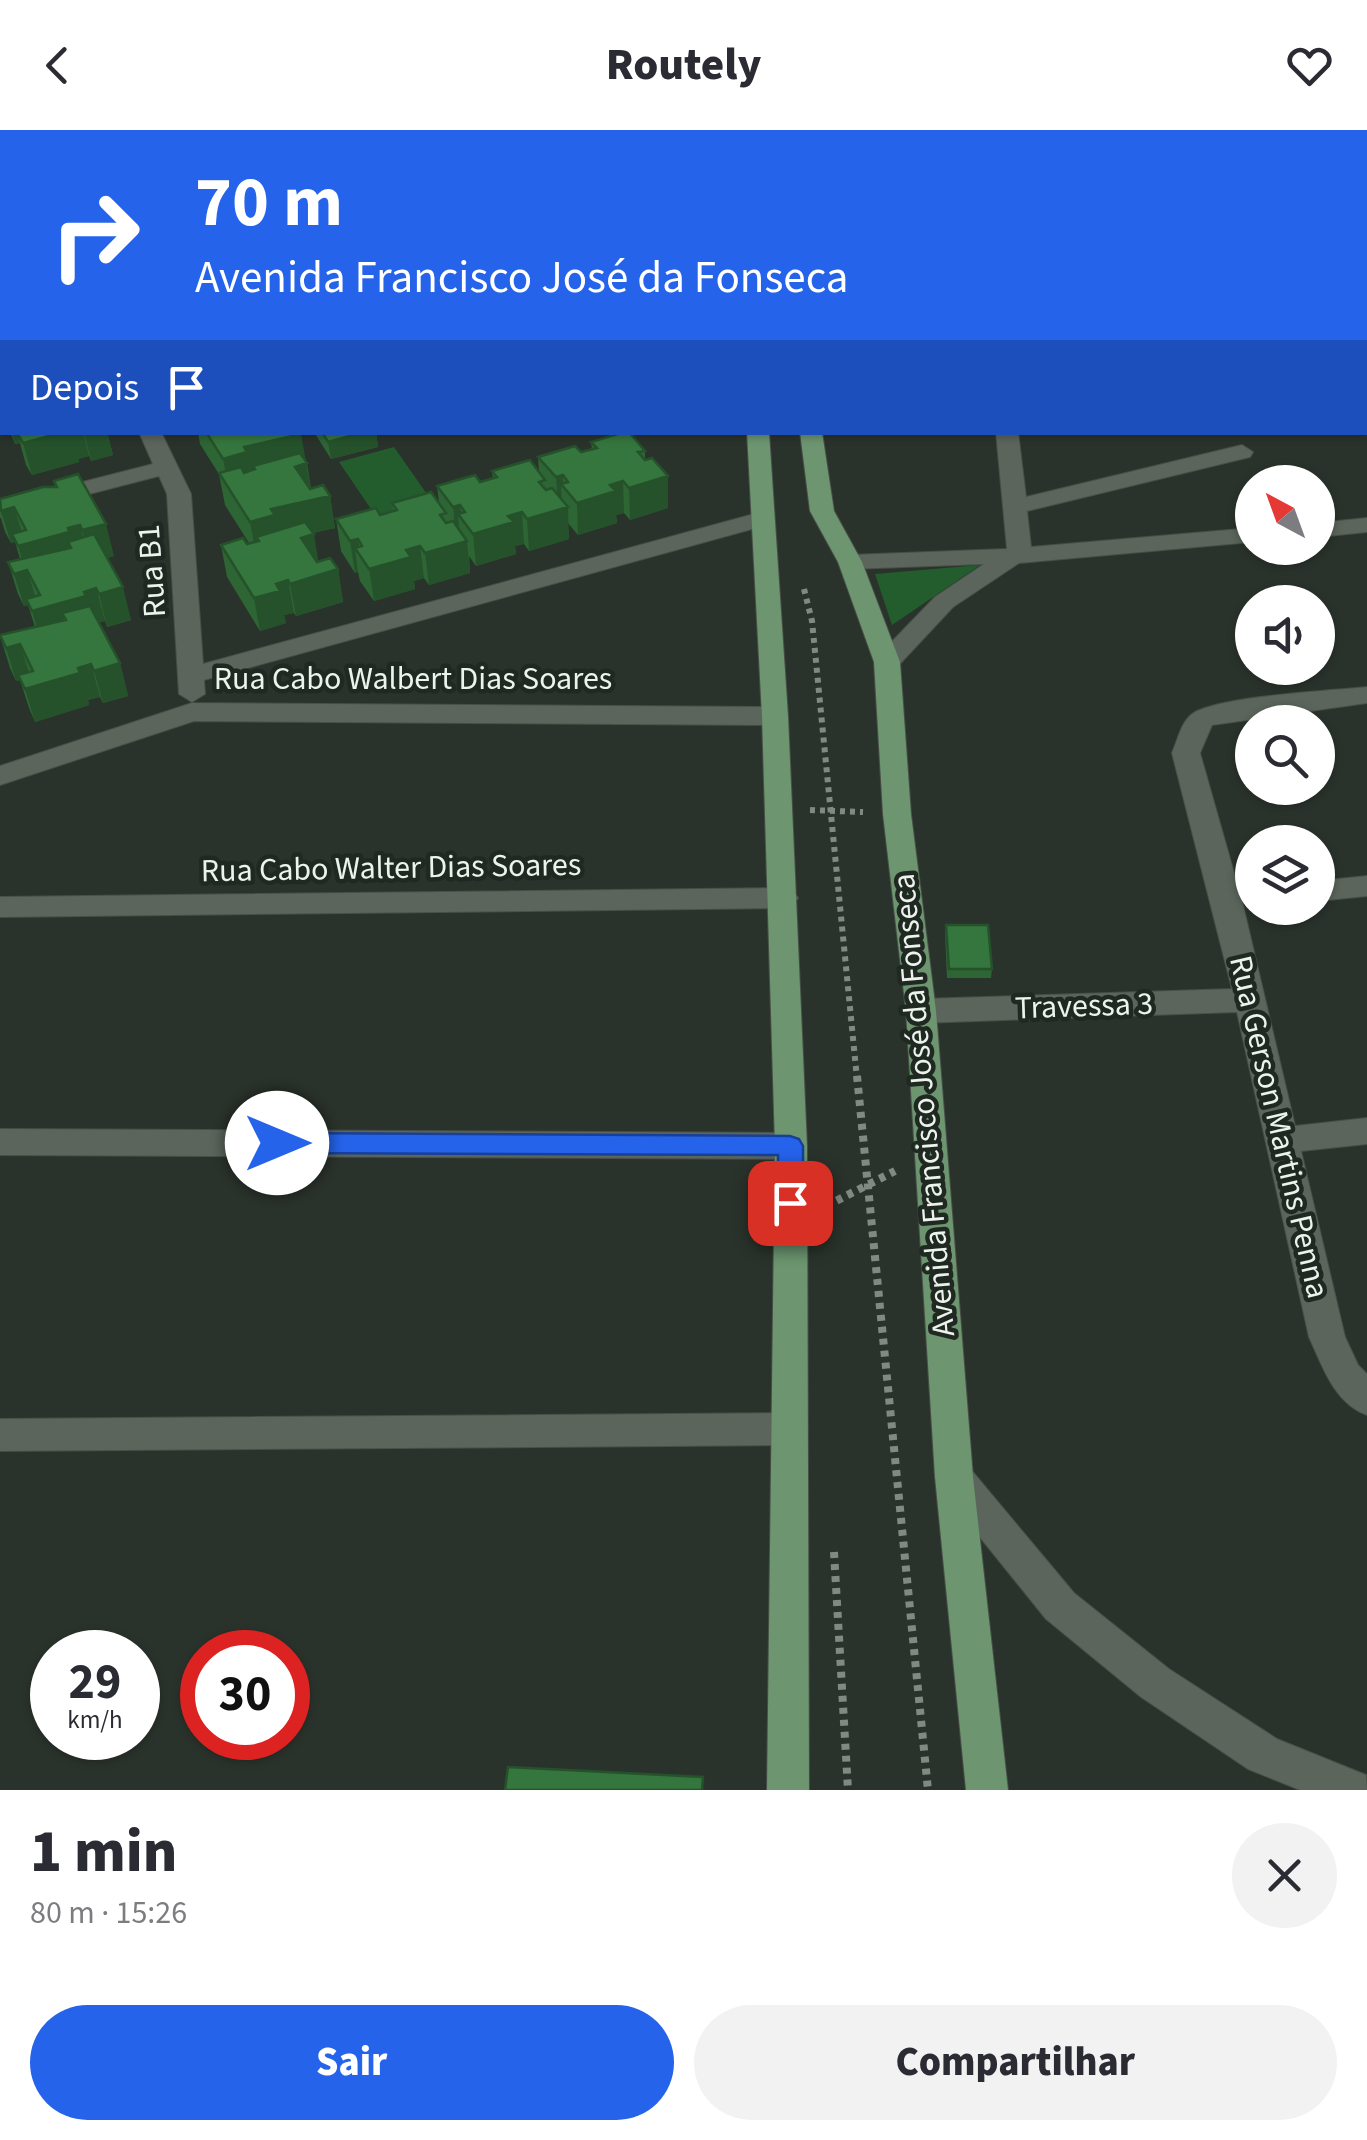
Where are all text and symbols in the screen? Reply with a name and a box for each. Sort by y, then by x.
text: Routely [606,33,761,97]
icon: back [30,38,85,93]
icon: heart [1282,38,1337,93]
text: 70 m [195,153,343,253]
icon: right [30,170,160,300]
text: Avenida Francisco José da Fonseca [195,246,848,310]
icon: arrive [159,360,214,415]
text: Depois [30,361,139,415]
north arrow [1235,465,1335,565]
map controls [1235,465,1335,925]
street label: Rua B1 [126,523,178,619]
button: sound [1235,585,1335,685]
street label: Rua Cabo Walbert Dias Soares [214,656,612,702]
button: search [1235,705,1335,805]
button: layers [1235,825,1335,925]
street label: Rua Cabo Walter Dias Soares [200,842,582,894]
street label: Avenida Francisco José da Fonseca [881,872,967,1338]
street label: Rua Gerson Martins Penna [1217,951,1341,1303]
street label: Travessa 3 [1014,981,1154,1031]
position arrow [225,1091,329,1195]
pin [748,1161,833,1246]
icon: arrive [763,1176,818,1231]
speed limit sign: 30 [180,1630,310,1760]
text: 29 [69,1647,121,1718]
text: km/h [67,1702,123,1738]
text: 1 min [30,1810,177,1895]
button: close [1232,1823,1337,1928]
text: 80 m · 15:26 [30,1890,187,1936]
button: Sair [30,2005,674,2120]
button: Compartilhar [694,2005,1337,2120]

